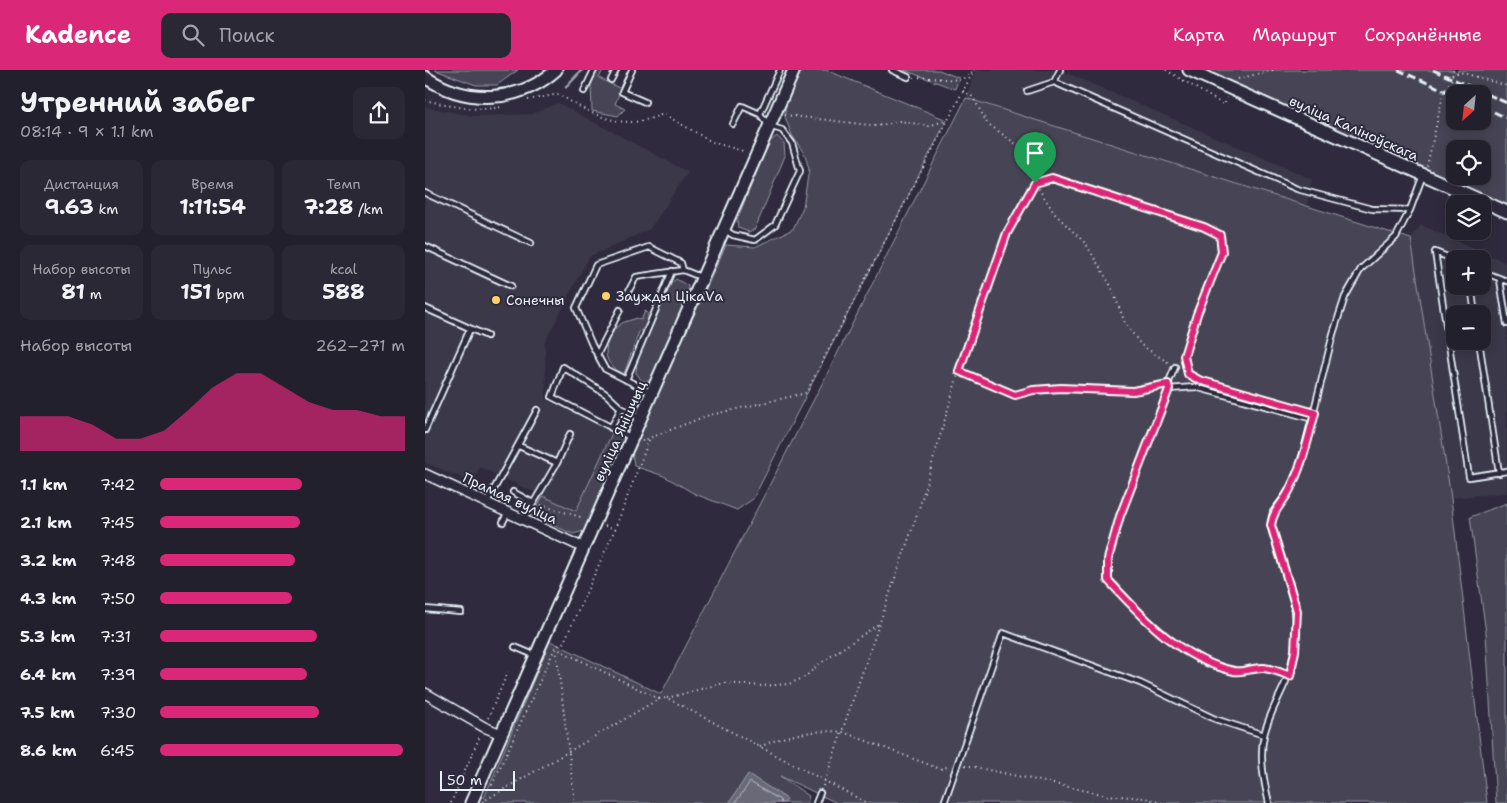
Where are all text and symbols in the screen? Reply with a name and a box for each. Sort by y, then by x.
search box [161,13,511,58]
text: Kadence [25,19,131,51]
icon: search [179,21,207,49]
text: Поиск [219,23,275,48]
text: Карта [1173,23,1224,47]
text: Маршрут [1252,23,1336,47]
text: Сохранённые [1364,23,1482,47]
text: Утренний забег [20,83,255,121]
north arrow [1446,85,1491,130]
map controls [1446,85,1491,350]
button: share [353,87,405,139]
street label: вуліца Каліноўскага [1287,91,1422,165]
text: 08:14 · 9 × 1.1 km [20,121,154,142]
pin [1014,132,1056,183]
icon: arrive [1021,139,1049,167]
button: locate [1446,140,1491,185]
text: Дистанция [44,175,119,193]
text: Время [191,175,234,193]
text: Темп [327,175,360,193]
text: 9.63 [45,193,94,221]
text: 1:11:54 [179,193,246,221]
text: 7:28 [304,193,353,221]
button: layers [1446,195,1491,240]
text: km [94,200,118,218]
text: /km [353,200,383,218]
button: + [1446,250,1491,295]
text: Набор высоты [32,260,131,278]
text: Пульс [193,260,232,278]
text: kcal [330,260,357,278]
text: 81 [61,278,85,306]
text: 151 [180,278,212,306]
text: 588 [322,278,365,306]
text: m [85,285,102,303]
text: bpm [212,285,245,303]
place label: Заужды ЦікаVа [616,287,723,305]
marker: Заужды ЦікаVа [600,290,612,302]
place label: Сонечны [506,291,564,309]
marker: Сонечны [490,294,502,306]
button: − [1446,305,1491,350]
text: Набор высоты [20,335,132,356]
text: 262–271 m [316,335,405,356]
street label: вуліца Янішчыц [590,378,650,484]
street label: Прамая вуліца [460,468,560,528]
text: 1.1 km [20,474,67,495]
text: 7:42 [100,474,135,495]
text: 2.1 km [20,512,72,533]
text: 7:45 [100,512,135,533]
text: 3.2 km [20,550,77,571]
text: 7:48 [100,550,136,571]
text: 4.3 km [20,588,76,609]
text: 7:50 [100,588,136,609]
text: 5.3 km [20,626,75,647]
text: 7:31 [100,626,131,647]
text: 6.4 km [20,664,76,685]
text: 7:39 [100,664,136,685]
text: 7.5 km [20,702,75,723]
text: 7:30 [100,702,136,723]
text: 8.6 km [20,740,77,761]
text: 6:45 [100,740,135,761]
scale bar [440,768,515,791]
text: 50 m [447,771,482,789]

